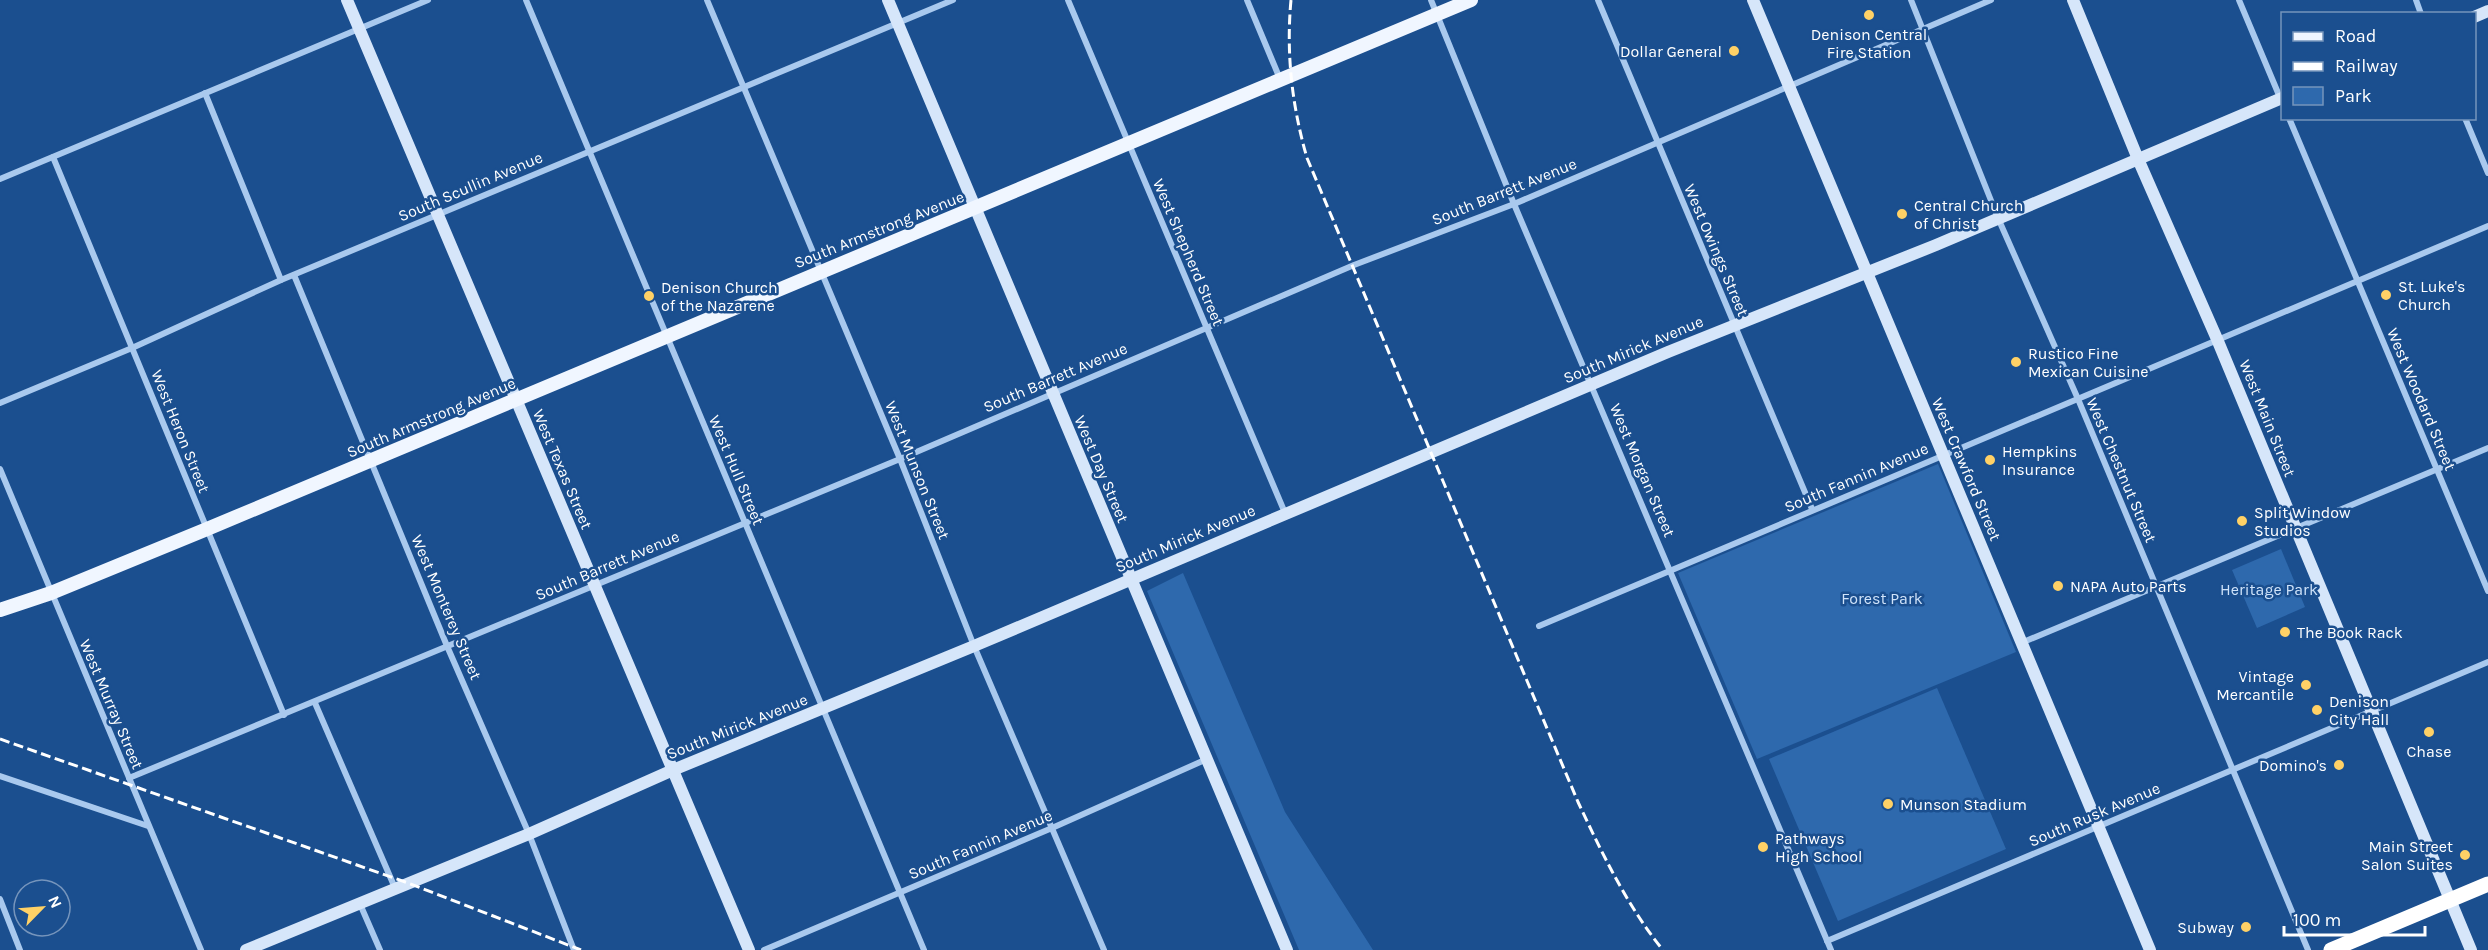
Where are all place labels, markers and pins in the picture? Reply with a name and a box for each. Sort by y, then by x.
marker: Denison Central Fire Station [1862,8,1876,22]
place label: Denison Central Fire Station [1811,25,1927,62]
place label: Dollar General [1620,42,1722,61]
marker: Dollar General [1727,44,1741,58]
place label: Central Church of Christ [1914,196,2023,233]
marker: Central Church of Christ [1895,207,1909,221]
place label: St. Luke's Church [2398,277,2465,314]
place label: Denison Church of the Nazarene [661,278,778,315]
marker: St. Luke's Church [2379,288,2393,302]
marker: Denison Church of the Nazarene [642,289,656,303]
place label: Rustico Fine Mexican Cuisine [2028,344,2149,381]
marker: Rustico Fine Mexican Cuisine [2009,355,2023,369]
place label: Hempkins Insurance [2002,442,2077,479]
marker: Hempkins Insurance [1983,453,1997,467]
place label: Split Window Studios [2254,503,2351,540]
marker: Split Window Studios [2235,514,2249,528]
place label: NAPA Auto Parts [2070,577,2187,596]
marker: NAPA Auto Parts [2051,579,2065,593]
place label: The Book Rack [2297,623,2403,642]
marker: The Book Rack [2278,625,2292,639]
place label: Vintage Mercantile [2216,667,2294,704]
marker: Vintage Mercantile [2299,678,2313,692]
place label: Denison City Hall [2329,692,2389,729]
marker: Denison City Hall [2310,703,2324,717]
marker: Chase [2422,725,2436,739]
place label: Chase [2407,742,2451,761]
place label: Domino's [2259,756,2327,775]
marker: Domino's [2332,758,2346,772]
place label: Munson Stadium [1900,795,2027,814]
marker: Munson Stadium [1881,797,1895,811]
place label: Pathways High School [1775,829,1863,866]
place label: Main Street Salon Suites [2361,837,2453,874]
marker: Pathways High School [1756,840,1770,854]
marker: Main Street Salon Suites [2458,848,2472,862]
place label: Subway [2177,918,2235,937]
marker: Subway [2239,920,2253,934]

